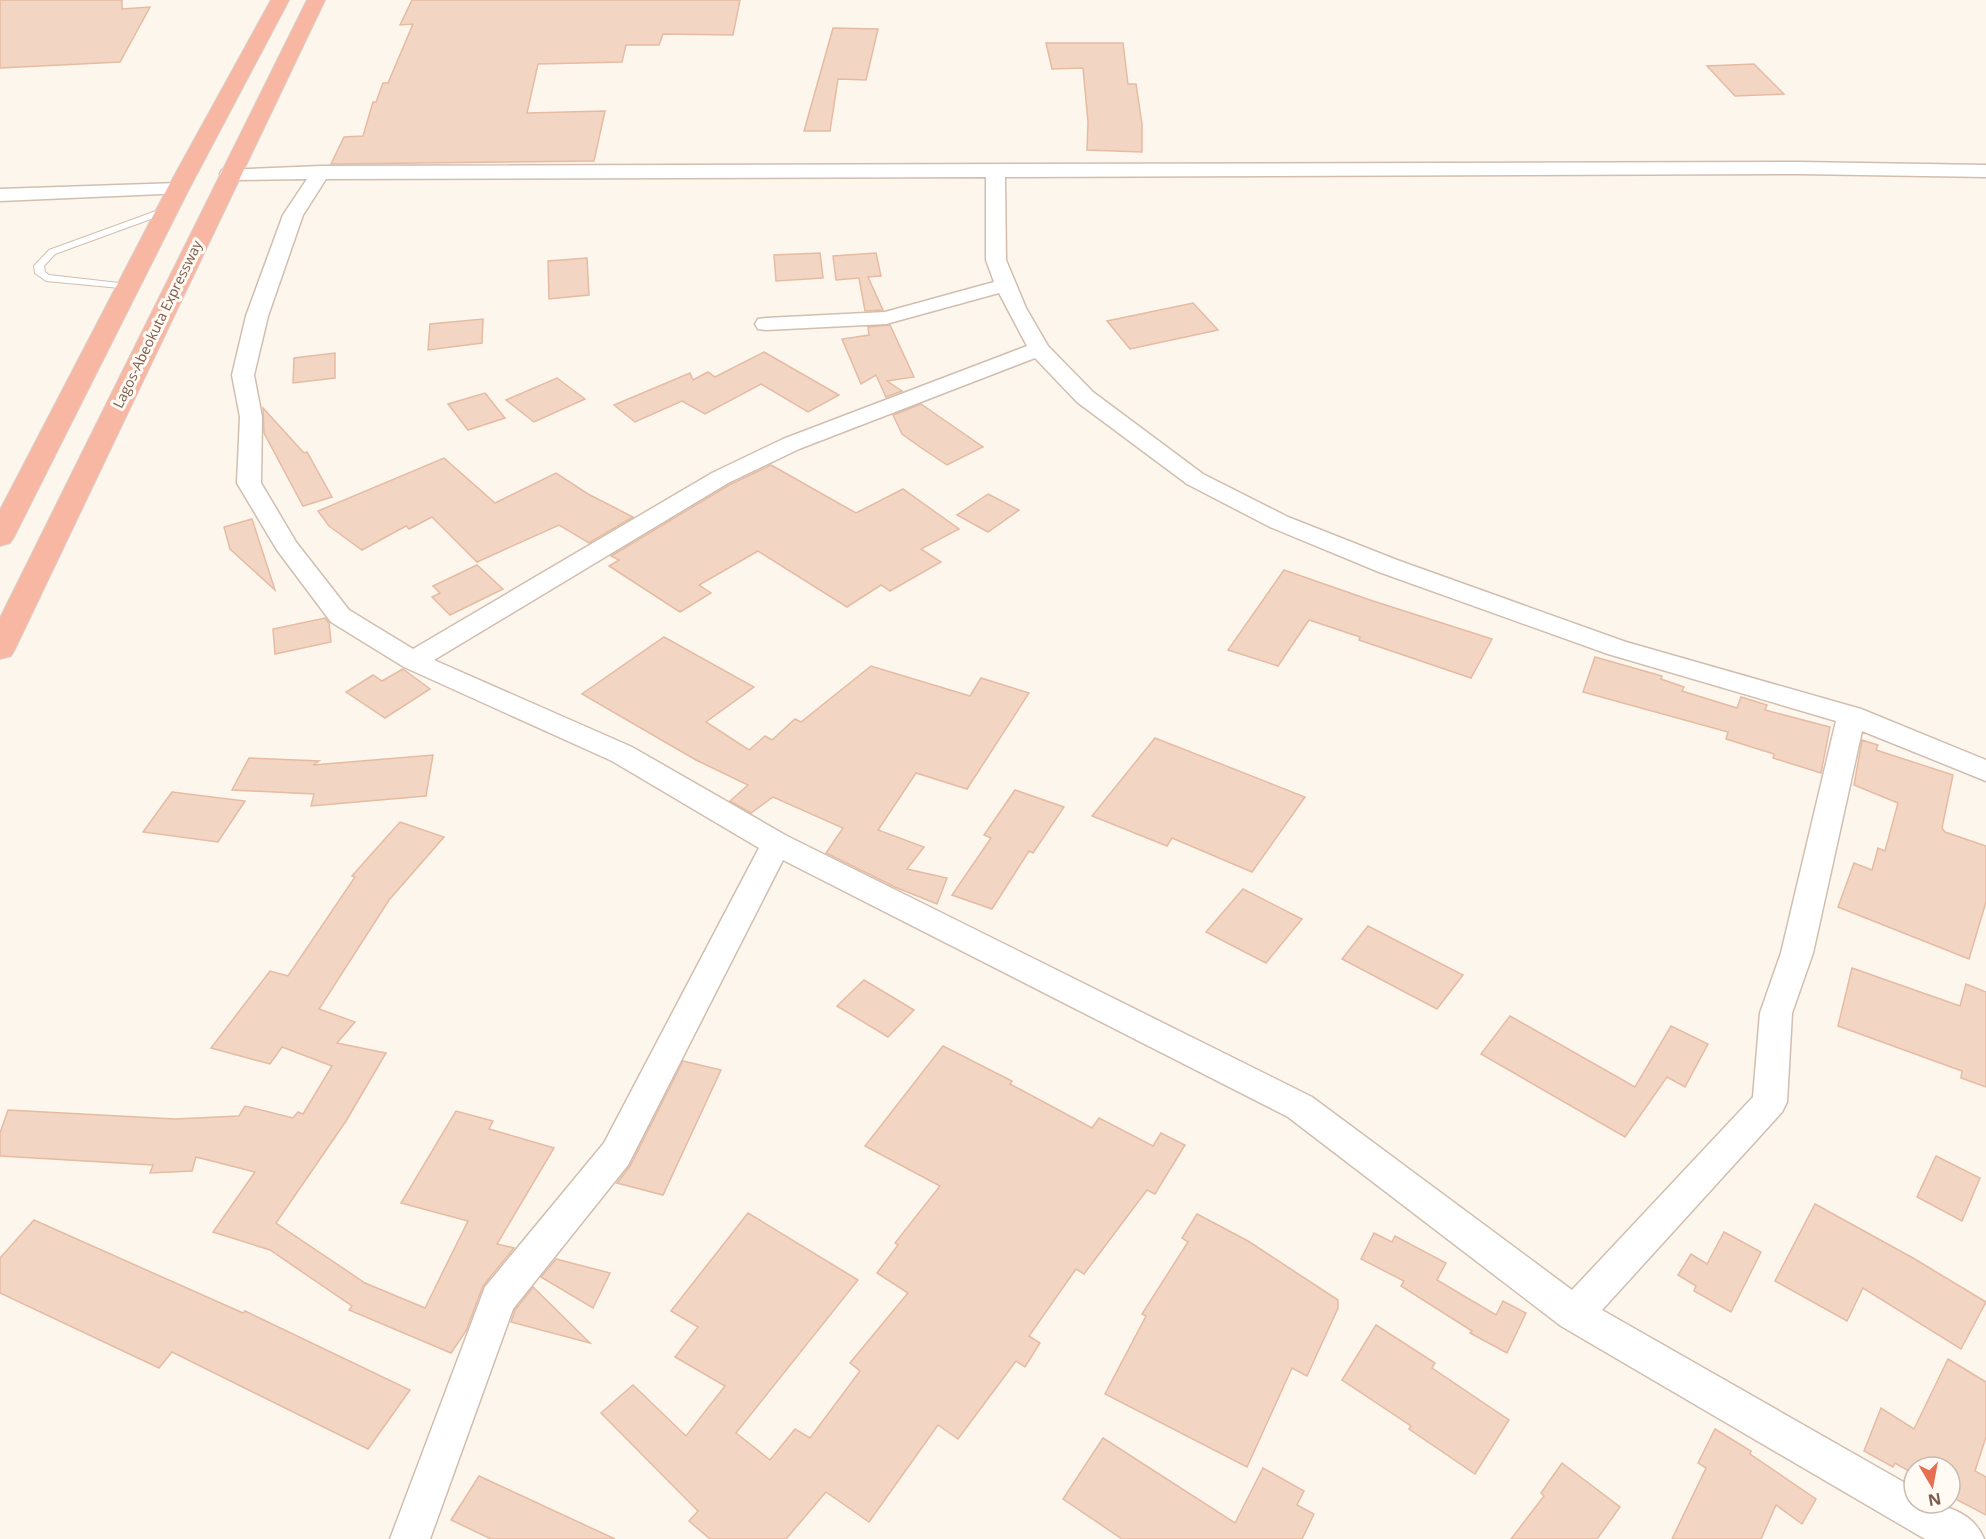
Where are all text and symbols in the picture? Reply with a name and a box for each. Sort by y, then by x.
street label: Lagos-Abeokuta Expressway [108,236,206,411]
north arrow [1902,1455,1962,1515]
text: N [1926,1488,1943,1512]

